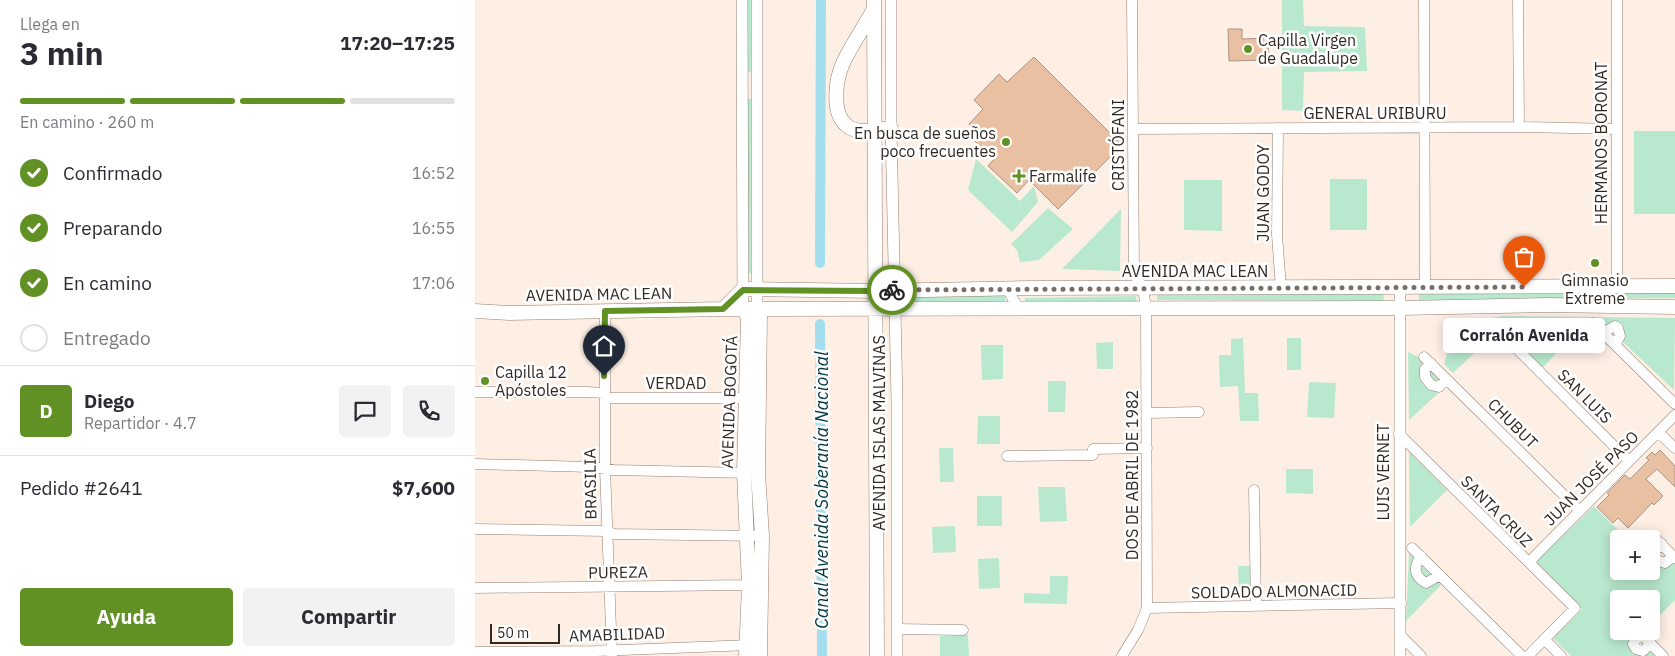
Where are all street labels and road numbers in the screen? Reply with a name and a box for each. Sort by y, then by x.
street label: HERMANOS BORONAT [1591,62,1611,224]
street label: CRISTÓFANI [1107,99,1128,191]
street label: GENERAL URIBURU [1303,103,1447,123]
street label: JUAN GODOY [1253,144,1273,242]
street label: AVENIDA MAC LEAN [1122,261,1268,281]
street label: AVENIDA MAC LEAN [526,283,672,305]
street label: AVENIDA BOGOTÁ [716,335,741,469]
street label: AVENIDA ISLAS MALVINAS [869,335,889,531]
street label: SAN LUIS [1554,365,1616,427]
street label: VERDAD [646,373,706,393]
street label: DOS DE ABRIL DE 1982 [1122,390,1142,560]
street label: CHUBUT [1484,394,1542,452]
street label: LUIS VERNET [1373,424,1393,521]
street label: JUAN JOSÉ PASO [1539,426,1643,530]
street label: BRASILIA [579,448,601,520]
street label: SANTA CRUZ [1457,471,1537,551]
street label: PUREZA [588,561,648,583]
street label: SOLDADO ALMONACID [1191,580,1357,602]
street label: AMABILIDAD [569,622,665,646]

